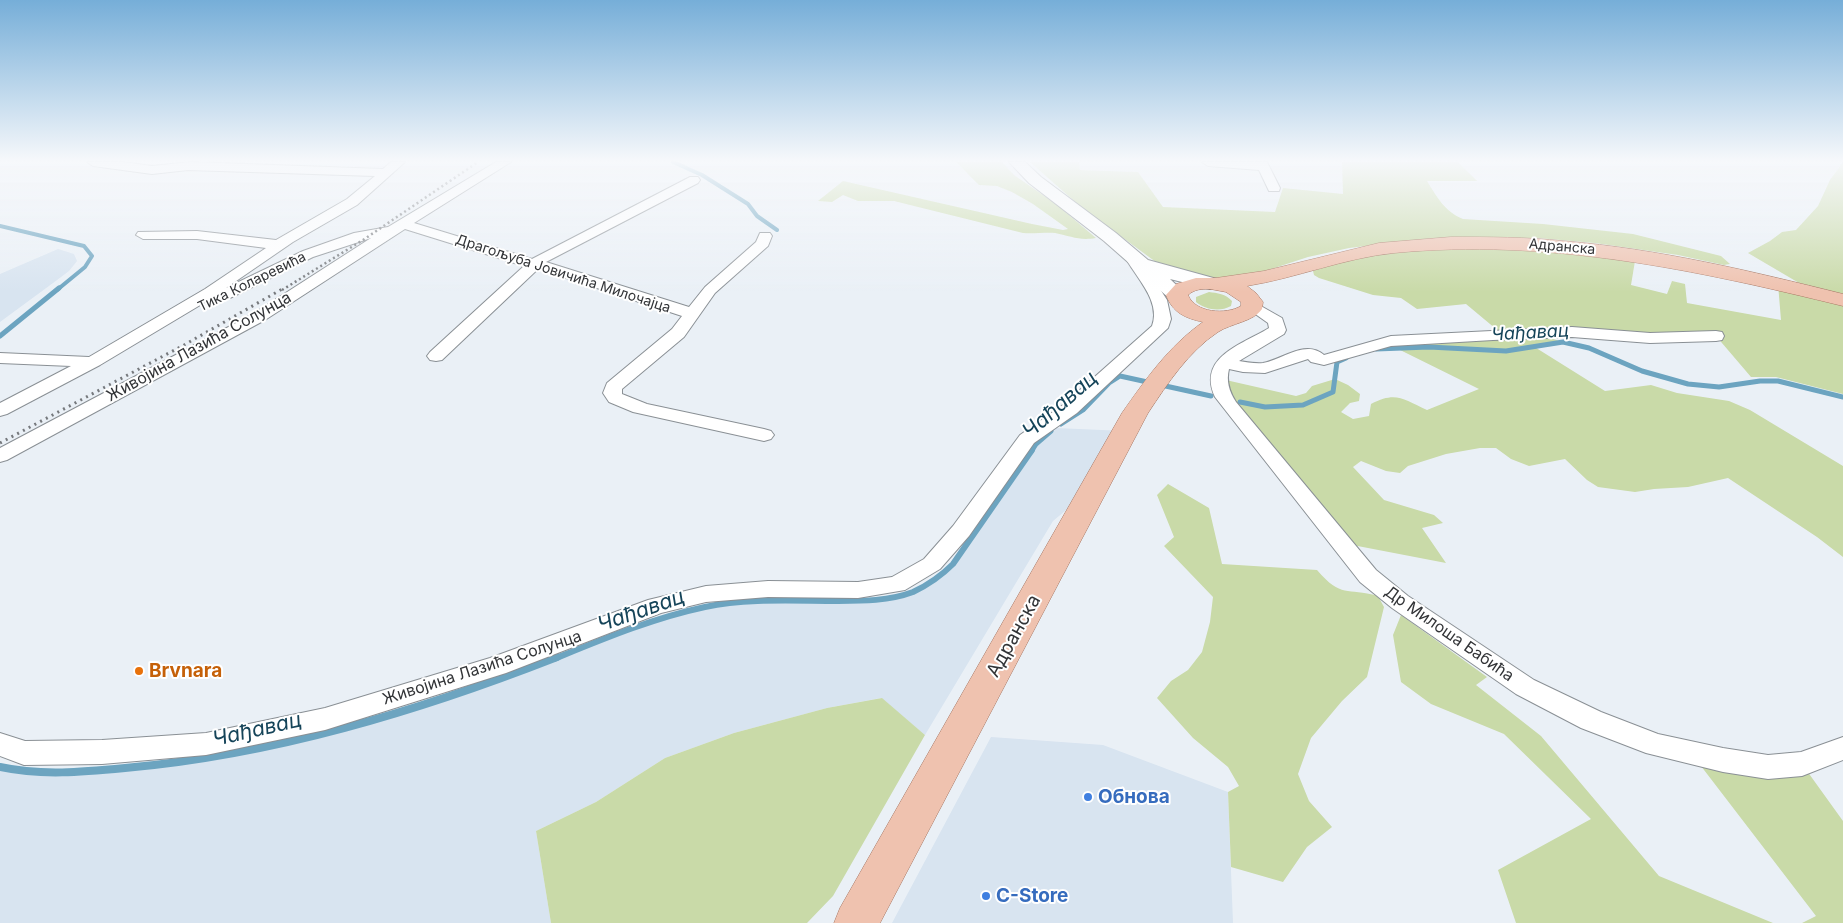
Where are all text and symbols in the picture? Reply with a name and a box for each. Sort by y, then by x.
street label: Драгољуба Јовичића Милочајца [453,231,673,317]
street label: Адранска [1528,236,1596,258]
street label: Тика Коларевића [195,249,309,315]
street label: Живојина Лазића Солунца [103,288,295,406]
water label: Чађавац [1491,320,1569,346]
water label: Чађавац [1018,366,1102,444]
street label: Др Милоша Бабића [1381,582,1517,686]
water label: Чађавац [594,584,688,638]
street label: Адранска [982,591,1046,681]
street label: Живојина Лазића Солунца [380,627,584,709]
place label: Brvnara [149,660,222,682]
marker: Brvnara [133,665,145,677]
water label: Чађавац [210,708,304,752]
place label: Обнова [1098,786,1170,808]
marker: Обнова [1082,791,1094,803]
place label: C-Store [996,885,1068,907]
marker: C-Store [980,890,992,902]

